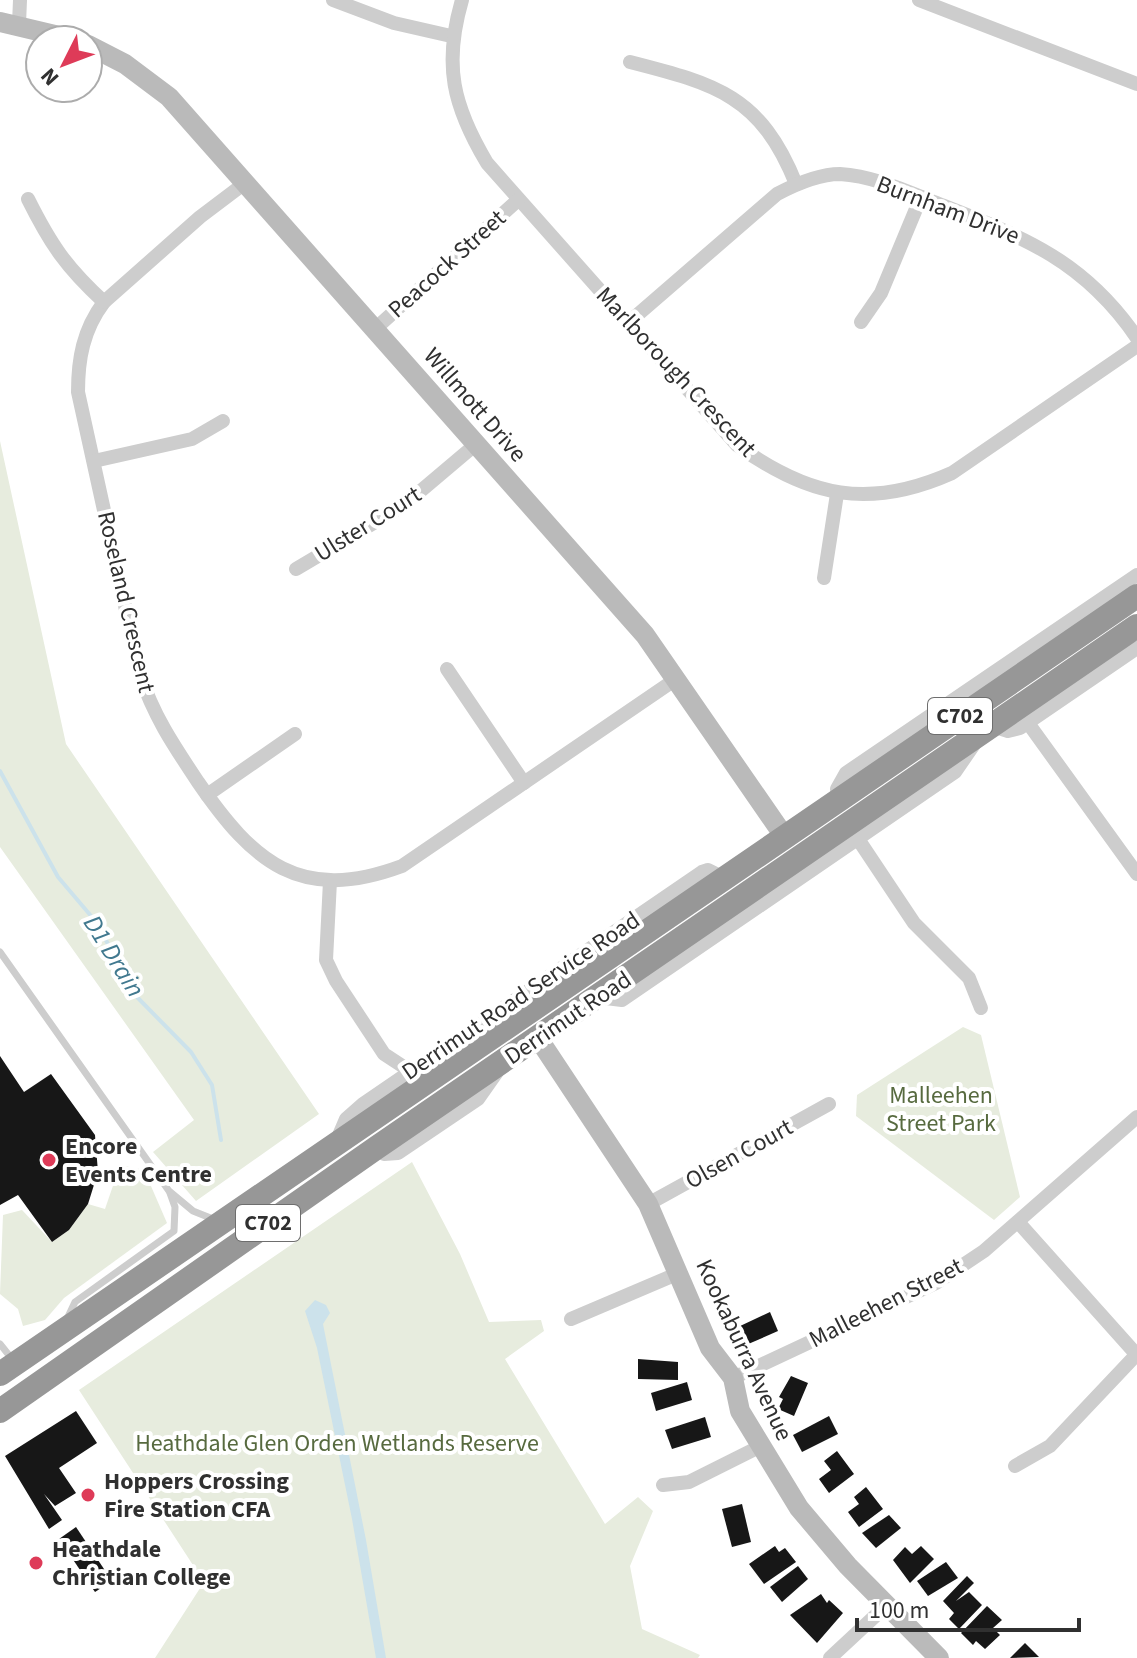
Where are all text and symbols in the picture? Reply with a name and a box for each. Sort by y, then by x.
north arrow [24,24,104,104]
text: N [33,61,67,93]
street label: Burnham Drive [871,167,1025,253]
street label: Peacock Street [380,202,514,326]
street label: Marlborough Crescent [588,279,764,465]
street label: Willmott Drive [415,340,535,470]
street label: Ulster Court [308,477,428,571]
street label: Roseland Crescent [88,508,164,696]
road number: C702 [928,698,992,734]
street label: Derrimut Road Service Road [397,906,645,1086]
water label: D1 Drain [74,908,154,1004]
street label: Derrimut Road [499,965,637,1071]
park label: Malleehen Street Park [886,1078,996,1141]
street label: Olsen Court [679,1110,799,1198]
place label: Encore Events Centre [65,1129,212,1192]
marker: Encore Events Centre [40,1151,58,1169]
road number: C702 [236,1205,300,1241]
street label: Malleehen Street [803,1249,969,1357]
street label: Kookaburra Avenue [687,1253,801,1447]
park label: Heathdale Glen Orden Wetlands Reserve [135,1426,539,1461]
place label: Hoppers Crossing Fire Station CFA [104,1464,289,1527]
marker: Hoppers Crossing Fire Station CFA [79,1486,97,1504]
place label: Heathdale Christian College [52,1532,231,1595]
marker: Heathdale Christian College [27,1554,45,1572]
scale bar [857,1582,1079,1632]
text: 100 m [869,1593,929,1628]

